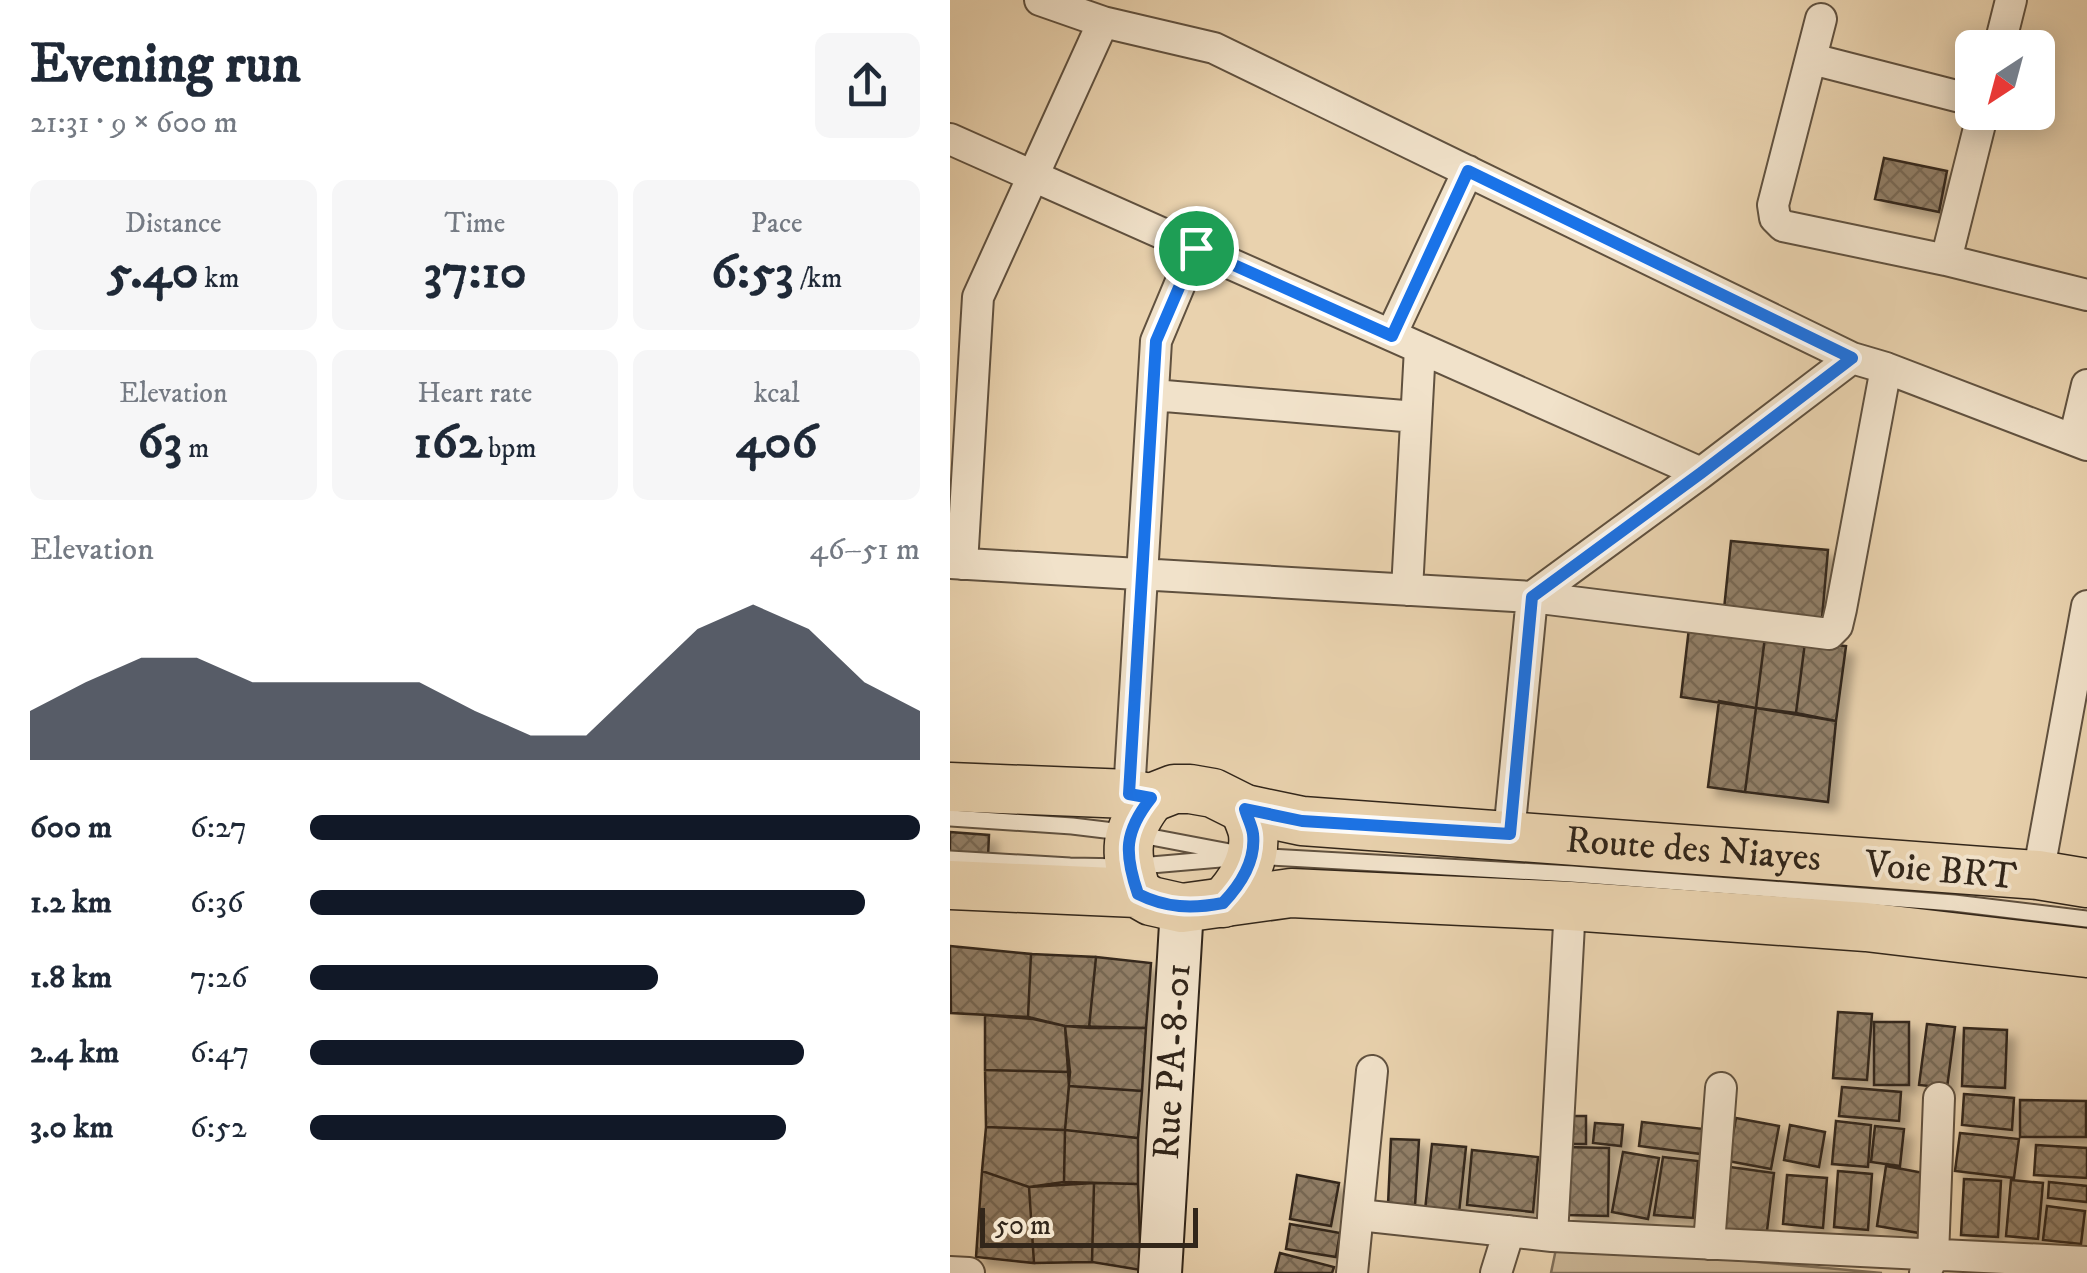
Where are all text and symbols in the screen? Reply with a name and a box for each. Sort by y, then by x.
north arrow [1955,30,2055,130]
map controls [1955,30,2055,130]
text: Evening run [30,31,301,100]
button: share [815,33,920,138]
text: 21:31 · 9 × 600 m [30,103,238,143]
text: Distance [125,206,222,241]
text: Time [445,206,505,241]
text: Pace [751,206,803,241]
pin [1154,206,1239,291]
icon: arrive [1169,221,1224,276]
text: 5.40 [107,241,199,304]
text: 37:10 [423,241,527,304]
text: 6:53 [711,241,794,304]
text: km [199,261,239,296]
text: /km [794,261,842,296]
text: Elevation [119,376,228,411]
text: Heart rate [418,376,532,411]
text: kcal [754,376,800,411]
text: 63 [137,411,182,474]
text: 162 [414,411,482,474]
text: 406 [736,411,818,474]
text: m [182,431,209,466]
text: bpm [482,431,536,466]
text: Elevation [30,530,154,570]
text: 46–51 m [810,530,920,570]
text: 600 m [30,808,112,848]
text: 6:27 [190,808,247,848]
street label: Route des Niayes [1564,816,1823,883]
street label: Voie BRT [1862,840,2019,902]
text: 1.2 km [30,883,112,923]
text: 6:36 [190,883,244,923]
text: 1.8 km [30,958,112,998]
text: 7:26 [190,958,248,998]
street label: Rue PA-8-01 [1143,962,1203,1161]
text: 2.4 km [30,1033,119,1073]
text: 6:47 [190,1033,249,1073]
text: 3.0 km [30,1108,114,1148]
text: 6:52 [190,1108,247,1148]
scale bar [980,1203,1198,1248]
text: 50 m [995,1208,1051,1243]

